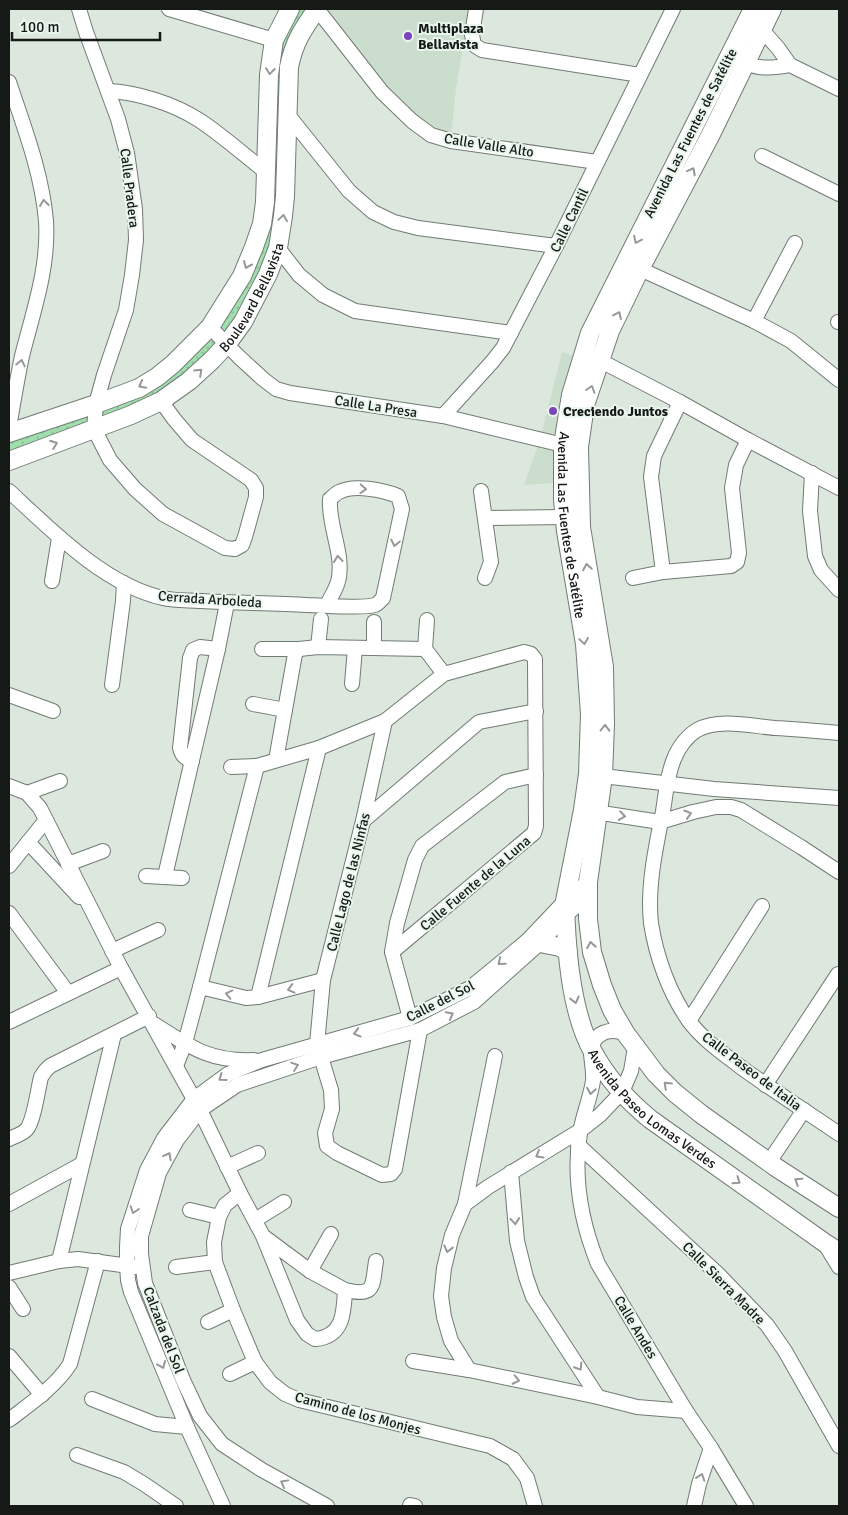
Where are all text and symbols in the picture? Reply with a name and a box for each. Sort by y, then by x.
scale bar [12,10,160,42]
text: 100 m [20,18,60,36]
place label: Multiplaza Bellavista [418,20,484,53]
marker: Multiplaza Bellavista [402,30,414,42]
street label: Avenida Las Fuentes de Satélite [640,46,741,221]
one-way arrow [265,67,276,75]
street label: Calle Valle Alto [443,130,535,161]
street label: Calle Pradera [116,147,143,229]
one-way arrow [686,167,696,176]
street label: Calle Cantil [547,185,592,255]
one-way arrow [39,199,50,207]
one-way arrow [277,213,288,221]
one-way arrow [633,235,643,244]
street label: Boulevard Bellavista [216,242,288,356]
one-way arrow [242,260,253,269]
one-way arrow [612,311,622,320]
one-way arrow [16,358,26,367]
one-way arrow [193,369,202,378]
one-way arrow [138,379,147,389]
one-way arrow [585,385,595,393]
street label: Calle La Presa [333,392,419,421]
place label: Creciendo Juntos [563,403,668,420]
marker: Creciendo Juntos [547,405,559,417]
street label: Avenida Las Fuentes de Satélite [554,431,589,620]
one-way arrow [50,440,58,450]
one-way arrow [359,483,367,494]
one-way arrow [390,539,401,548]
one-way arrow [333,555,344,563]
one-way arrow [583,562,593,571]
street label: Cerrada Arboleda [157,587,262,612]
one-way arrow [578,637,589,645]
one-way arrow [600,724,610,732]
one-way arrow [683,809,691,819]
street label: Calle Lago de las Ninfas [323,811,374,953]
one-way arrow [618,811,626,821]
street label: Calle Fuente de la Luna [417,832,534,934]
one-way arrow [586,941,597,949]
one-way arrow [498,957,507,965]
street label: Calle del Sol [403,977,477,1026]
one-way arrow [286,983,295,994]
one-way arrow [225,989,234,1000]
one-way arrow [569,996,580,1005]
one-way arrow [445,1011,454,1021]
one-way arrow [353,1027,362,1038]
street label: Calle Paseo de Italia [699,1028,805,1114]
street label: Avenida Paseo Lomas Verdes [584,1046,720,1172]
one-way arrow [291,1061,299,1071]
one-way arrow [219,1073,228,1081]
one-way arrow [664,1082,673,1091]
one-way arrow [586,1086,596,1095]
one-way arrow [536,1149,545,1159]
one-way arrow [162,1152,172,1161]
one-way arrow [731,1175,741,1184]
one-way arrow [795,1178,804,1188]
one-way arrow [130,1205,140,1214]
one-way arrow [510,1217,521,1225]
street label: Calle Sierra Madre [679,1238,769,1328]
one-way arrow [444,1245,454,1253]
street label: Calzada del Sol [139,1284,188,1376]
street label: Calle Andes [610,1293,661,1362]
one-way arrow [155,1360,166,1369]
one-way arrow [572,1362,582,1371]
one-way arrow [512,1374,521,1385]
street label: Camino de los Monjes [293,1388,423,1438]
one-way arrow [695,1473,705,1481]
one-way arrow [280,1479,289,1489]

